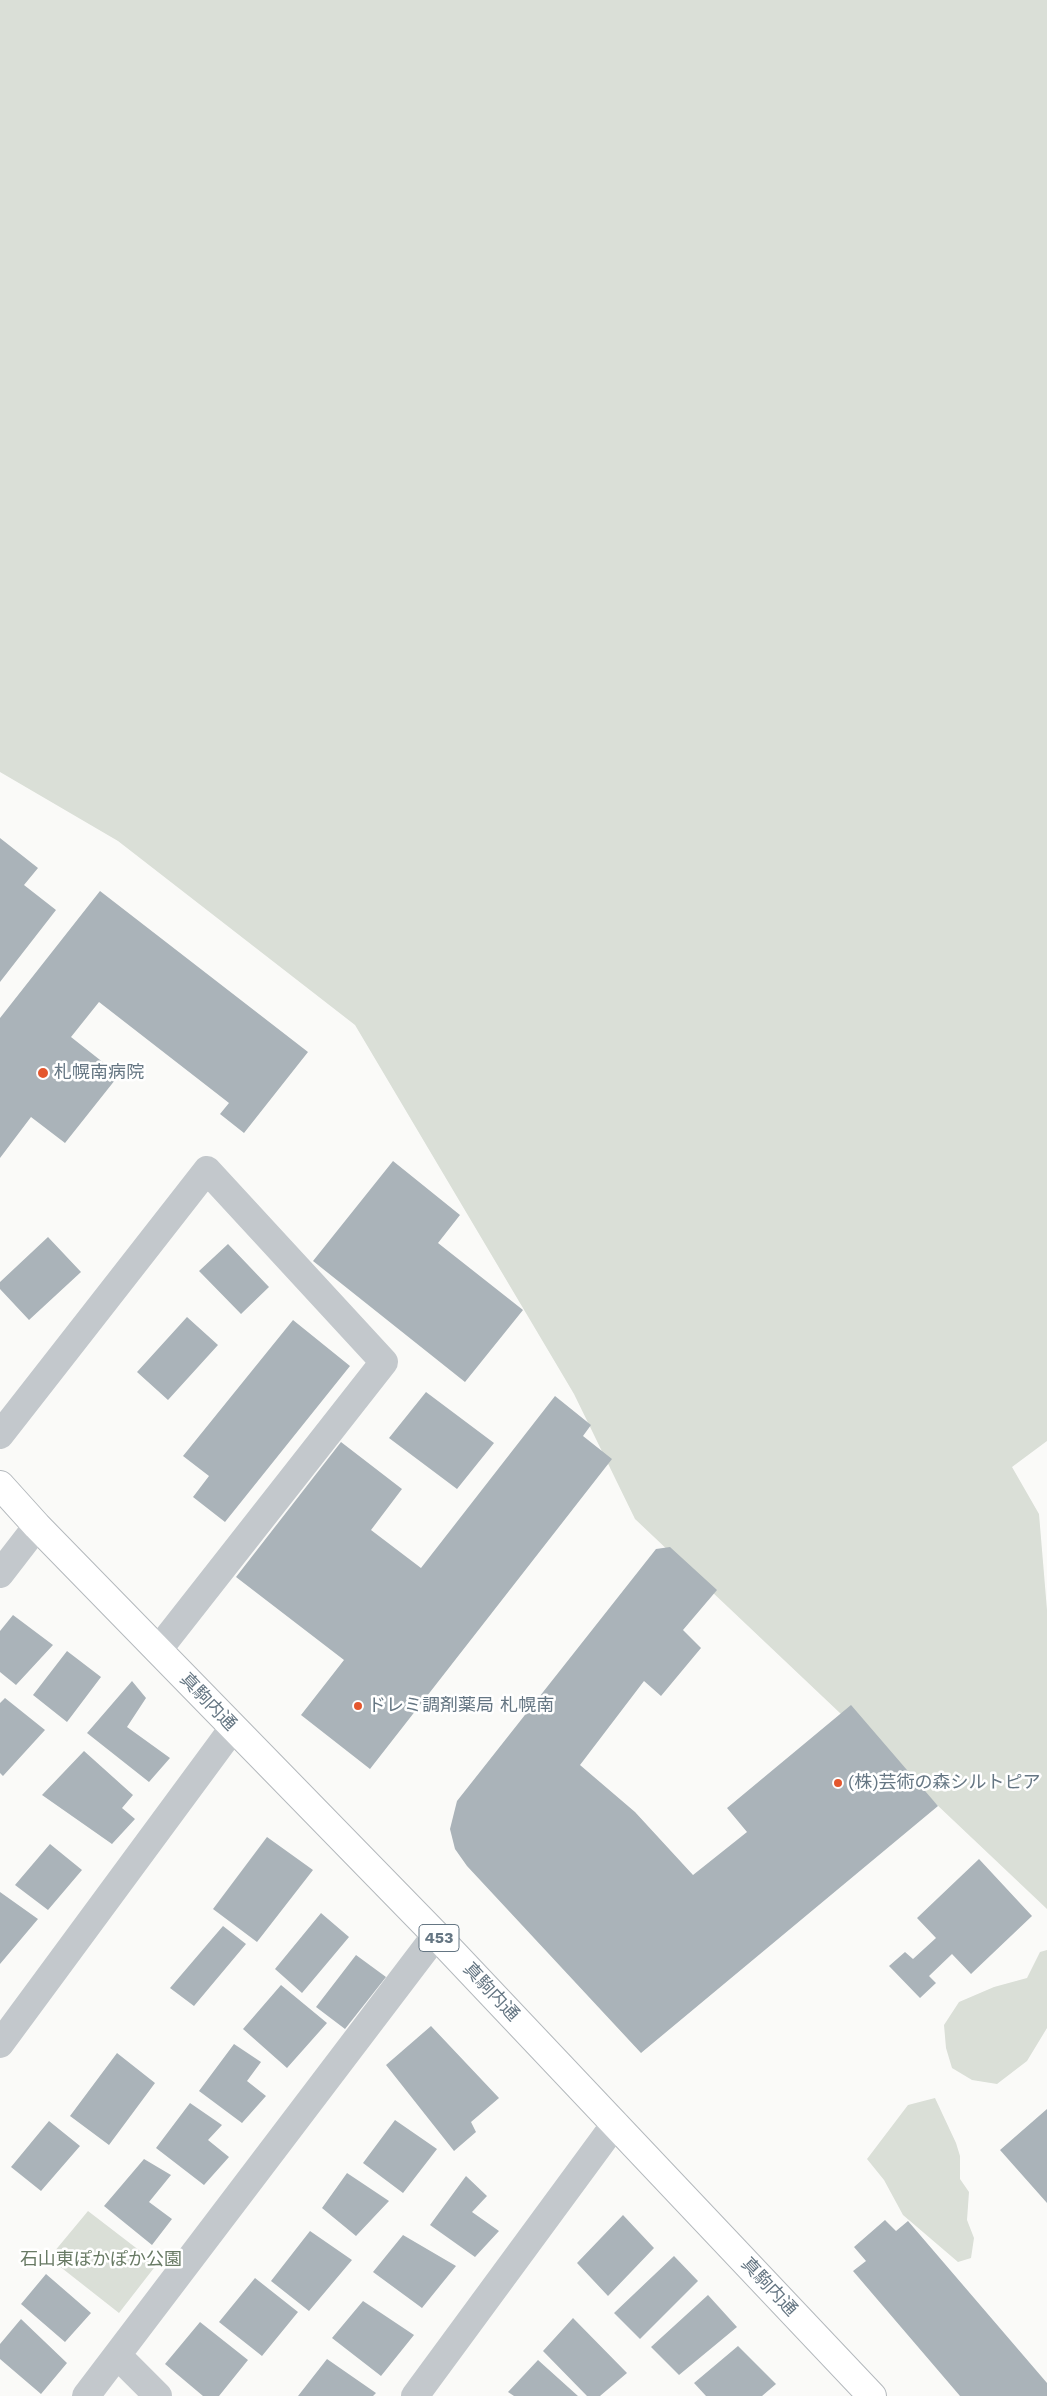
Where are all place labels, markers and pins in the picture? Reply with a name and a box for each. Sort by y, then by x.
place label: 札幌南病院 [54,1062,144,1084]
marker: 札幌南病院 [36,1066,50,1080]
place label: ドレミ調剤薬局 札幌南 [368,1695,554,1717]
marker: ドレミ調剤薬局 札幌南 [352,1700,364,1712]
place label: (株)芸術の森シルトピア [848,1772,1041,1794]
marker: (株)芸術の森シルトピア [832,1777,844,1789]

